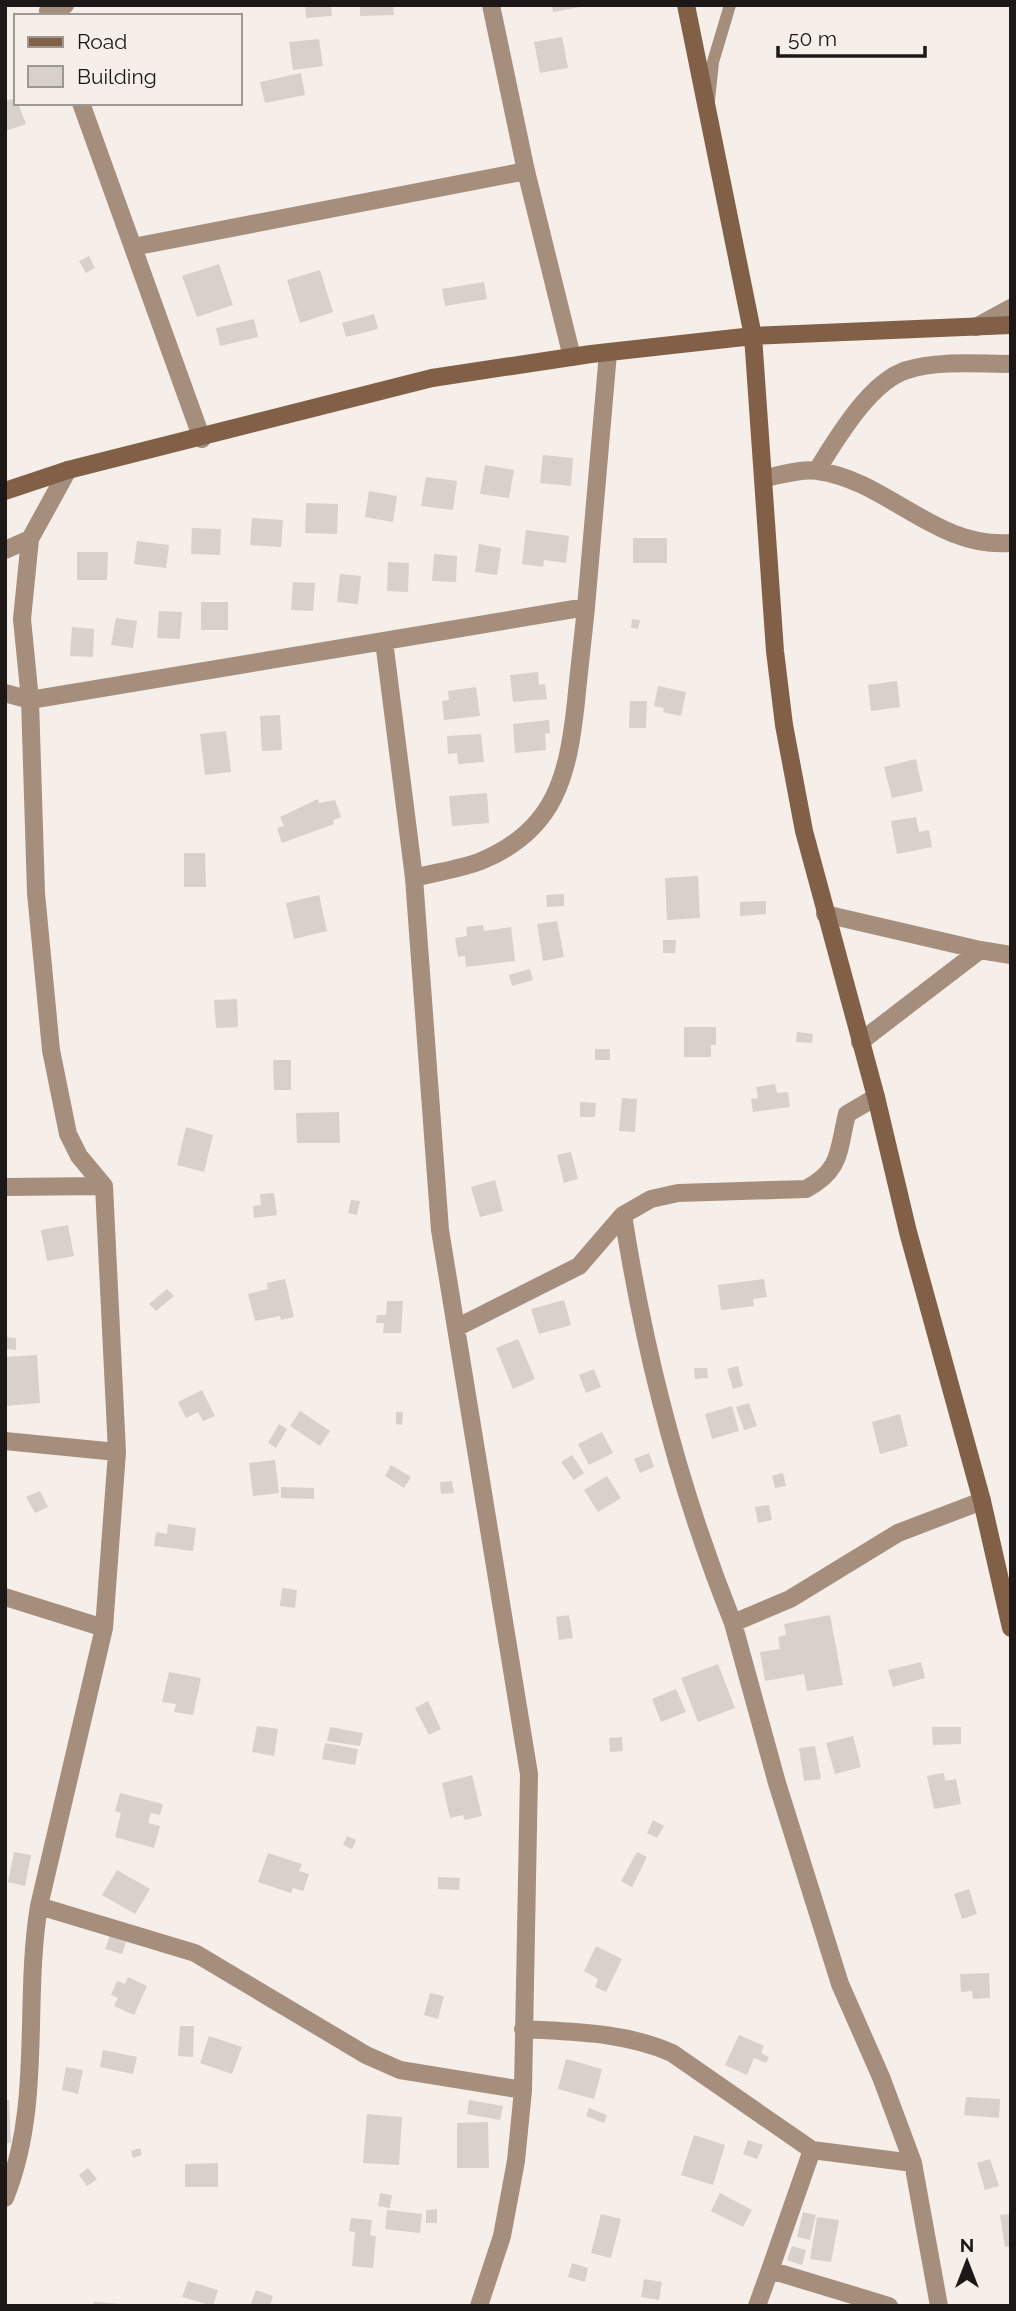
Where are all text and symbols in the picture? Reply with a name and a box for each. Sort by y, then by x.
legend [14,14,242,105]
scale bar [778,14,925,58]
text: 50 m [788,26,837,51]
text: Road [77,29,127,54]
text: Building [77,64,157,89]
north arrow [932,2227,1002,2297]
text: N [960,2234,974,2256]

